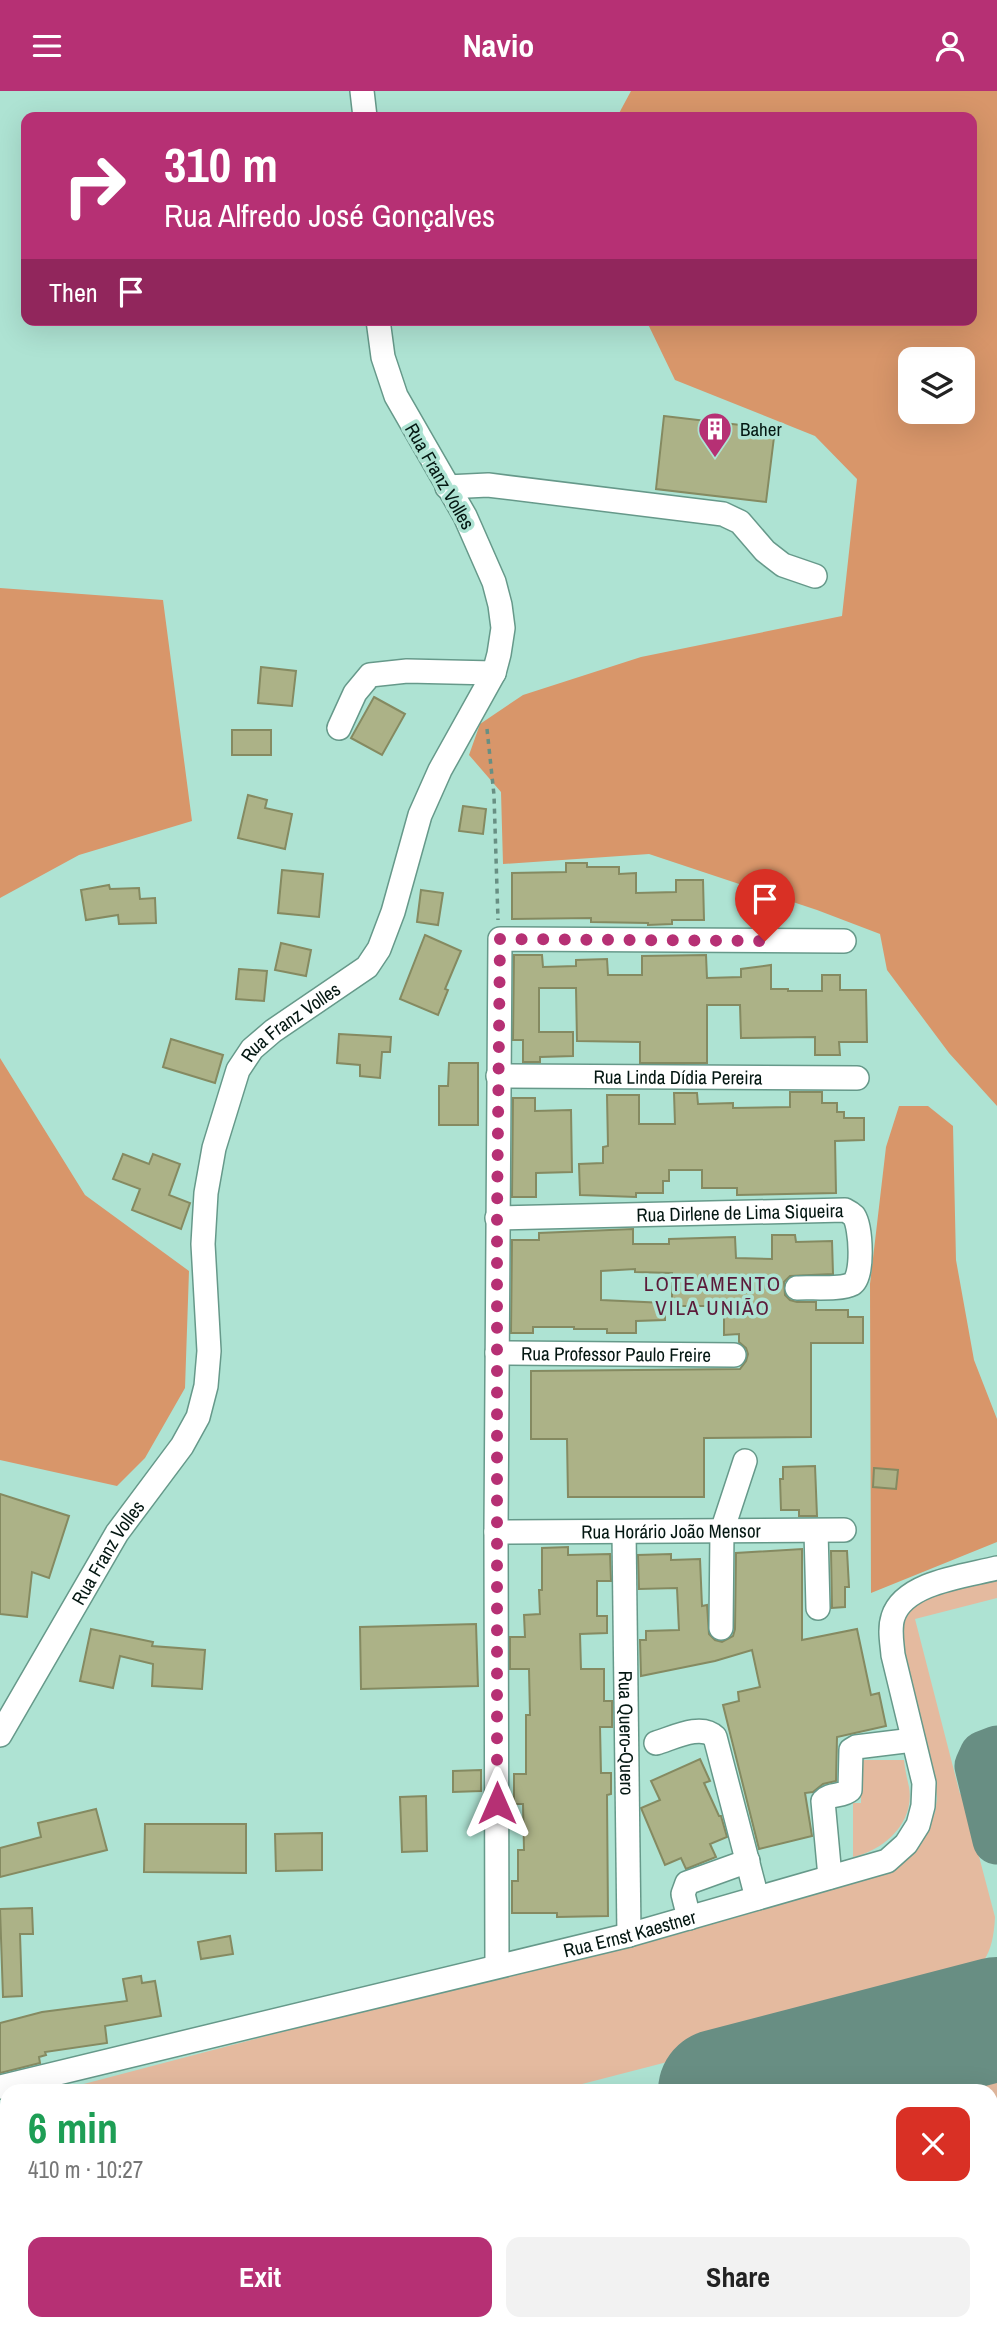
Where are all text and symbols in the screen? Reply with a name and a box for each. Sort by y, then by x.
text: Navio [463,24,534,67]
icon: menu [28,27,66,65]
icon: person [931,27,969,65]
text: 310 m [164,131,278,197]
icon: right [49,140,140,231]
text: Rua Alfredo José Gonçalves [164,194,495,237]
icon: arrive [112,273,150,311]
text: Then [49,275,98,310]
map controls [898,347,975,424]
button: layers [898,347,975,424]
building icon: Baher [696,410,734,459]
place label: Baher [740,416,782,442]
street label: Rua Franz Volles [399,418,481,534]
pin [735,869,795,941]
icon: arrive [746,880,784,918]
street label: Rua Franz Volles [234,976,345,1067]
street label: Rua Linda Dídia Pereira [593,1064,763,1090]
street label: Rua Dirlene de Lima Siqueira [636,1197,844,1228]
district label: LOTEAMENTO VILA UNIÃO [644,1269,782,1322]
street label: Rua Professor Paulo Freire [521,1340,711,1368]
street label: Rua Franz Volles [65,1495,150,1609]
street label: Rua Horário João Mensor [581,1517,762,1545]
street label: Rua Quero-Quero [613,1670,640,1796]
position arrow [460,1766,534,1840]
street label: Rua Ernst Kaestner [561,1903,700,1963]
text: 6 min [28,2100,118,2156]
button: close [896,2107,970,2181]
text: 410 m · 10:27 [28,2154,143,2185]
button: Exit [28,2237,492,2317]
button: Share [506,2237,970,2317]

